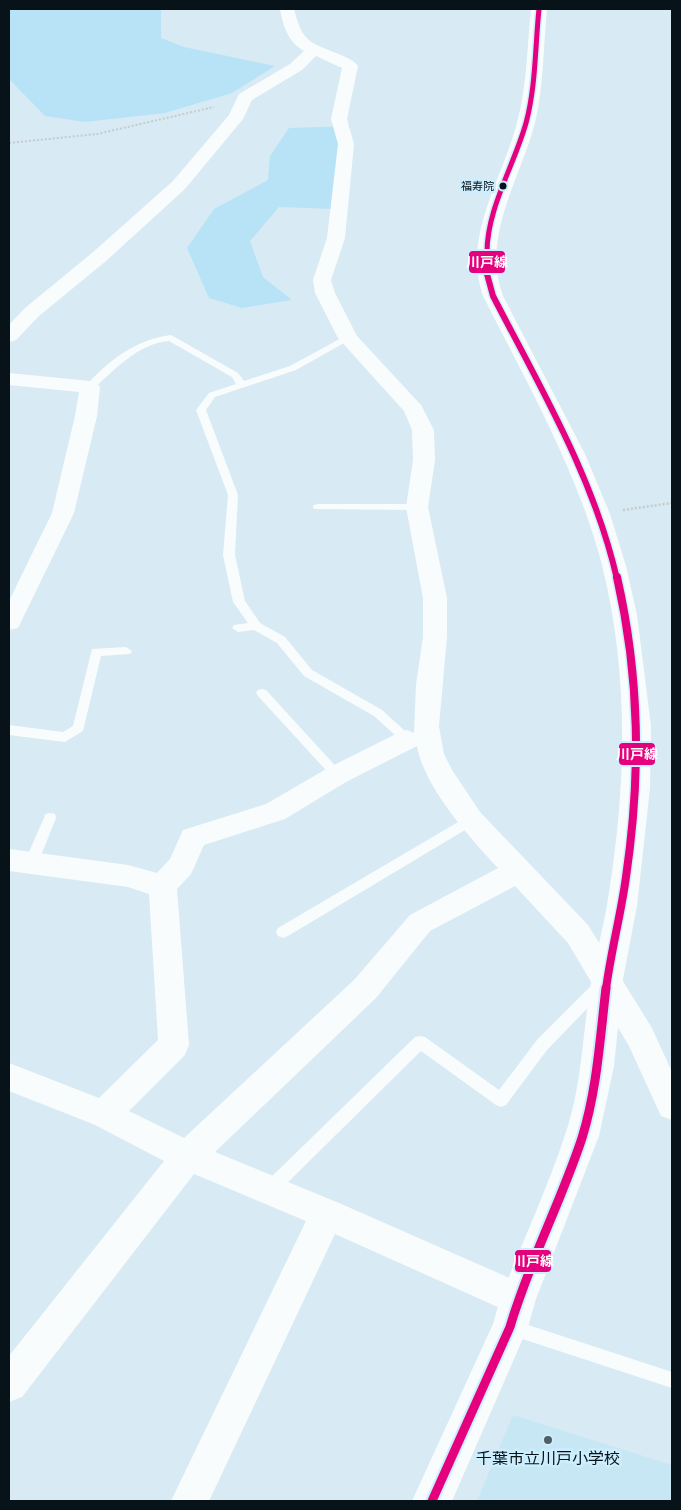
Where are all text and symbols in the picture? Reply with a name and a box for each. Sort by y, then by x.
place label: 福寿院 [461,179,494,193]
marker: 福寿院 [498,181,508,191]
line badge: 川戸線 [468,250,506,274]
text: 川戸線 [466,252,508,271]
line badge: 川戸線 [618,742,656,766]
text: 川戸線 [616,744,658,763]
line badge: 川戸線 [514,1249,552,1273]
text: 川戸線 [512,1251,554,1270]
marker: 千葉市立川戸小学校 [542,1434,554,1446]
place label: 千葉市立川戸小学校 [476,1447,620,1469]

